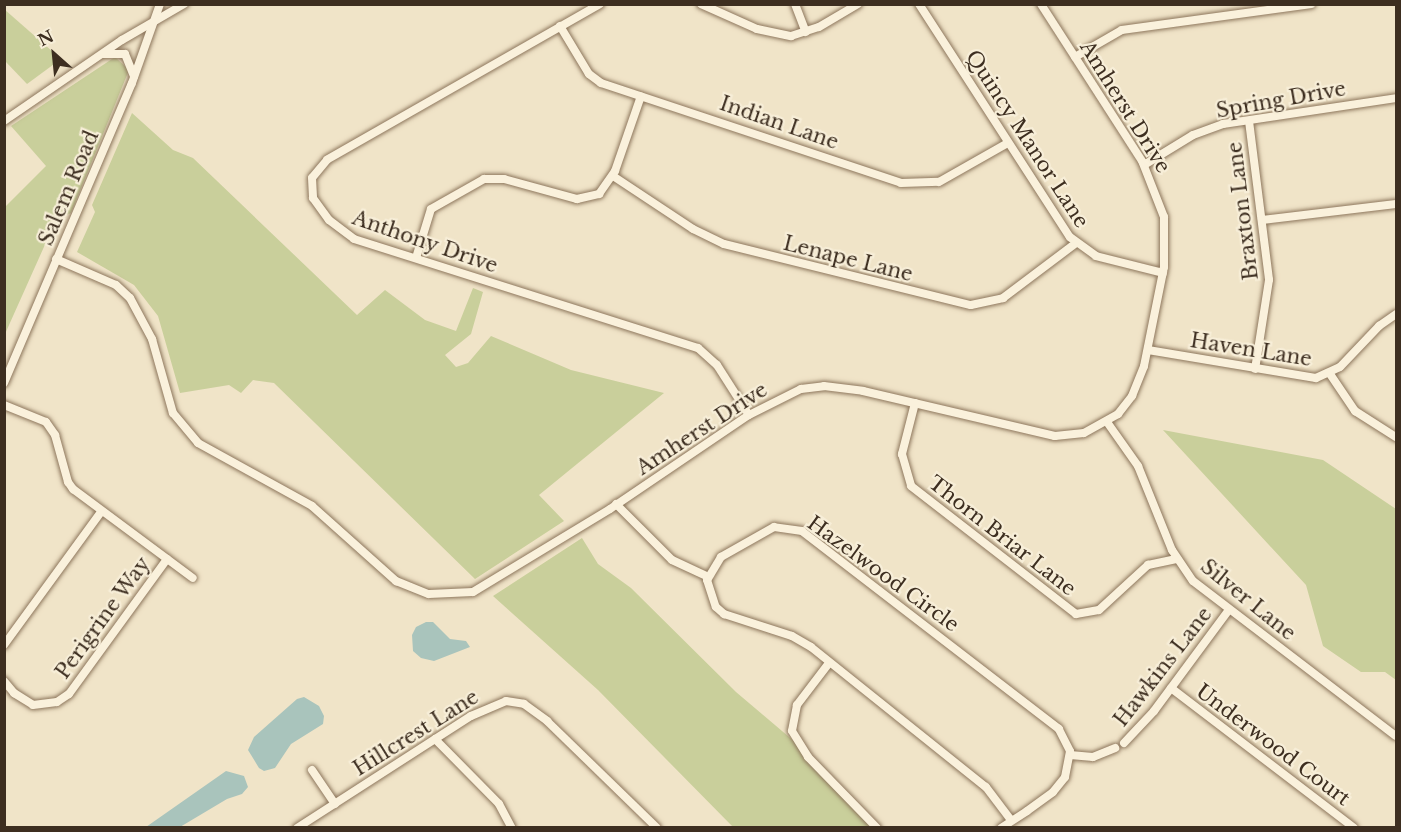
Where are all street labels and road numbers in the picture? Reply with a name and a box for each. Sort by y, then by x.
street label: Amherst Drive [1075,37,1175,177]
street label: Quincy Manor Lane [960,45,1094,233]
street label: Spring Drive [1214,77,1348,123]
street label: Indian Lane [717,91,841,155]
street label: Salem Road [34,127,104,249]
street label: Braxton Lane [1223,140,1263,282]
street label: Anthony Drive [349,206,501,278]
street label: Lenape Lane [781,231,915,287]
street label: Haven Lane [1188,329,1314,371]
street label: Amherst Drive [632,378,772,480]
street label: Thorn Briar Lane [923,471,1081,601]
street label: Hazelwood Circle [803,511,963,637]
street label: Perigrine Way [51,552,155,684]
street label: Silver Lane [1196,554,1300,646]
street label: Hawkins Lane [1109,603,1217,731]
street label: Underwood Court [1191,679,1355,811]
street label: Hillcrest Lane [349,685,483,781]

